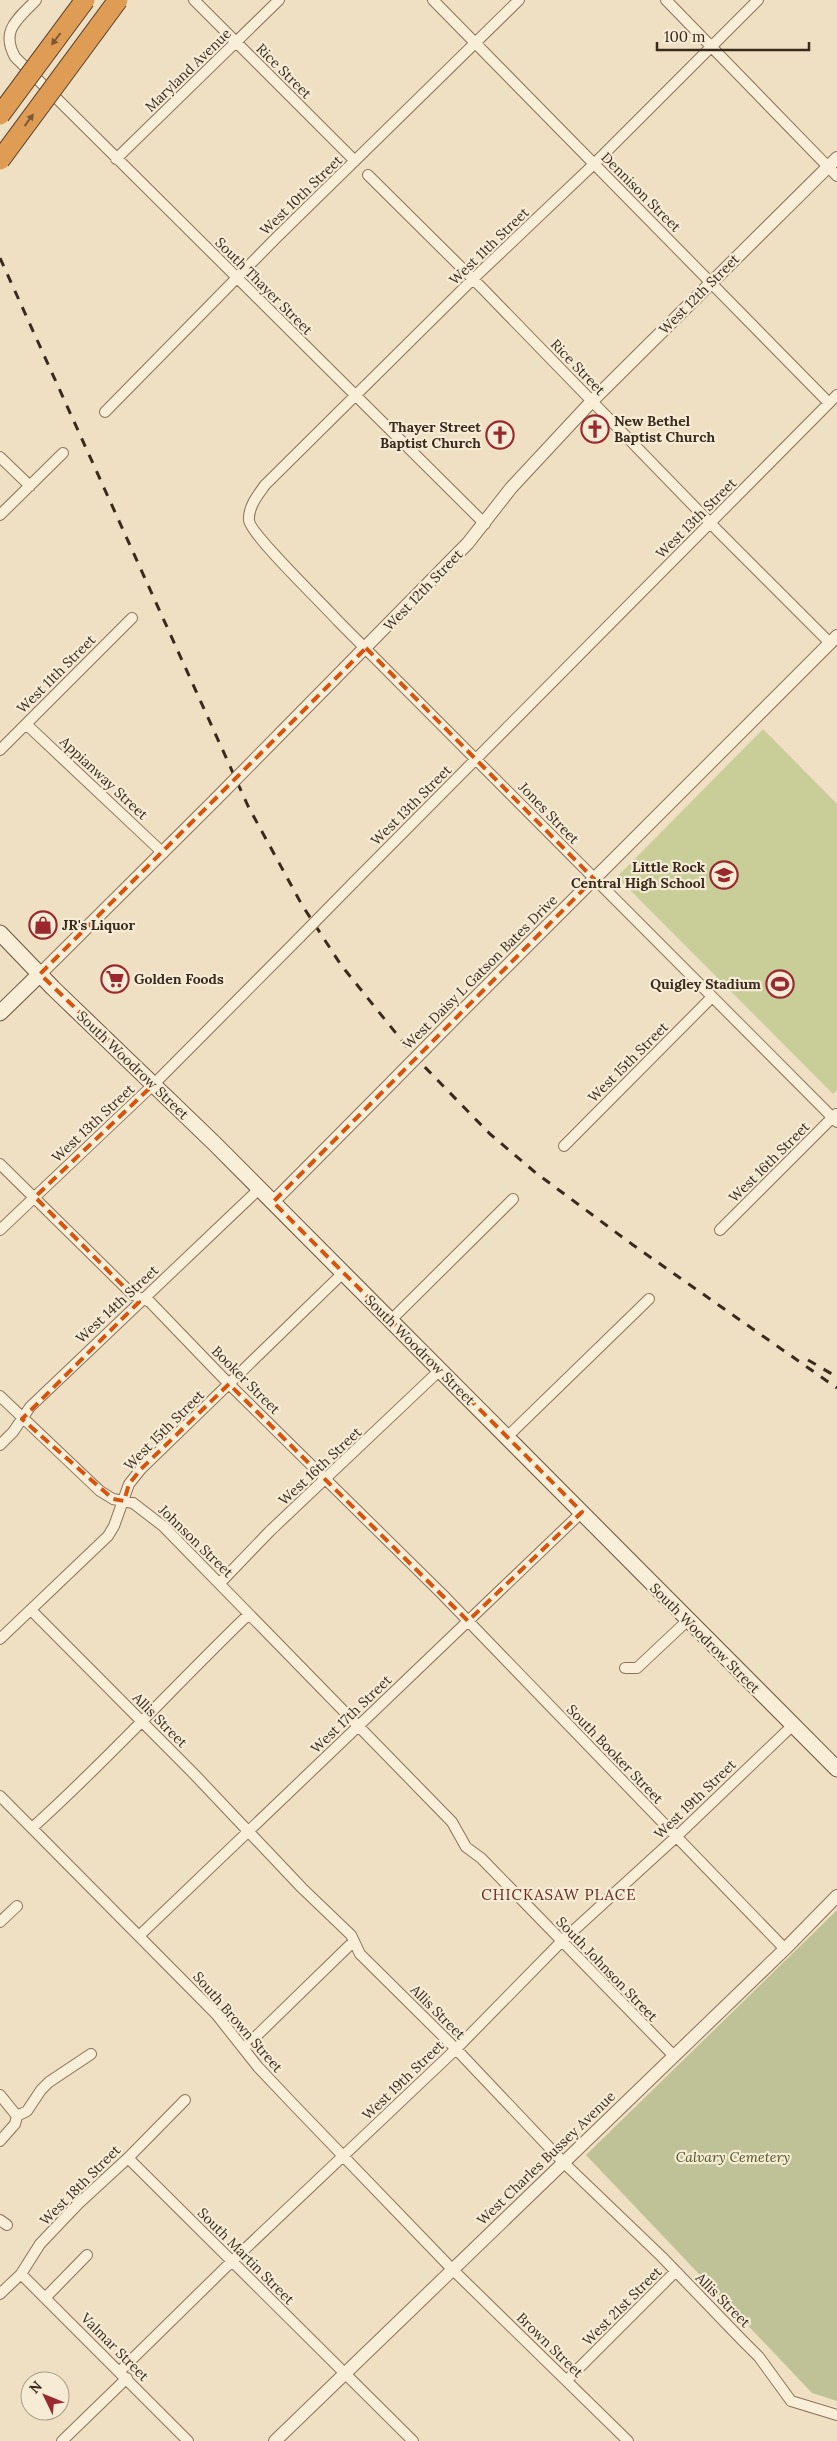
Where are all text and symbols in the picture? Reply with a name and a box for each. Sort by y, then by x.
scale bar [657,20,810,52]
street label: Maryland Avenue [141,24,235,116]
text: 100 m [664,27,705,46]
one-way arrow [51,32,61,46]
street label: Rice Street [253,40,316,103]
one-way arrow [24,113,34,127]
street label: Dennison Street [597,148,685,236]
street label: West 10th Street [256,151,346,239]
street label: West 11th Street [445,203,533,289]
street label: South Thayer Street [211,233,317,339]
street label: West 12th Street [655,250,743,338]
street label: Rice Street [547,335,610,399]
place label: New Bethel Baptist Church [614,412,715,446]
church icon: New Bethel Baptist Church [580,414,610,444]
place label: Thayer Street Baptist Church [380,418,481,452]
church icon: Thayer Street Baptist Church [485,420,515,450]
street label: West 13th Street [652,474,740,562]
street label: West 12th Street [380,545,467,635]
street label: West 11th Street [13,630,100,717]
street label: Appianway Street [56,732,152,824]
street label: West 13th Street [367,761,455,849]
street label: Jones Street [514,778,583,848]
place label: Little Rock Central High School [571,858,706,892]
school or university icon: Little Rock Central High School [709,860,739,890]
street label: West Daisy L Gatson Bates Drive [399,891,561,1053]
shop icon: JR's Liquor [28,910,58,940]
place label: JR's Liquor [62,916,135,934]
supermarket icon: Golden Foods [100,964,130,994]
sports icon: Quigley Stadium [765,969,795,999]
place label: Golden Foods [134,970,224,988]
place label: Quigley Stadium [650,975,761,993]
street label: South Woodrow Street [73,1007,193,1124]
street label: West 15th Street [584,1018,672,1106]
street label: West 13th Street [48,1080,139,1166]
street label: West 16th Street [725,1117,814,1206]
street label: West 14th Street [72,1261,162,1347]
street label: South Woodrow Street [361,1291,479,1409]
street label: Booker Street [208,1342,284,1418]
street label: West 15th Street [120,1386,208,1474]
street label: West 16th Street [275,1423,366,1509]
street label: Johnson Street [154,1500,237,1581]
street label: South Woodrow Street [646,1579,764,1697]
street label: West 17th Street [307,1671,396,1757]
street label: Allis Street [128,1688,192,1752]
street label: South Booker Street [563,1700,668,1808]
street label: West 19th Street [650,1755,740,1843]
district label: CHICKASAW PLACE [481,1885,637,1904]
street label: South Johnson Street [552,1913,662,2026]
street label: South Brown Street [189,1968,287,2077]
street label: Allis Street [406,1980,470,2044]
street label: West 19th Street [358,2036,448,2124]
street label: West Charles Bussey Avenue [473,2087,619,2229]
street label: West 18th Street [36,2141,124,2229]
park label: Calvary Cemetery [676,2148,790,2166]
street label: South Martin Street [194,2204,299,2309]
street label: West 21st Street [579,2262,666,2349]
street label: Allis Street [691,2268,755,2332]
street label: Valmar Street [76,2308,153,2385]
street label: Brown Street [513,2309,587,2382]
north arrow [20,2371,70,2421]
text: N [25,2377,46,2397]

